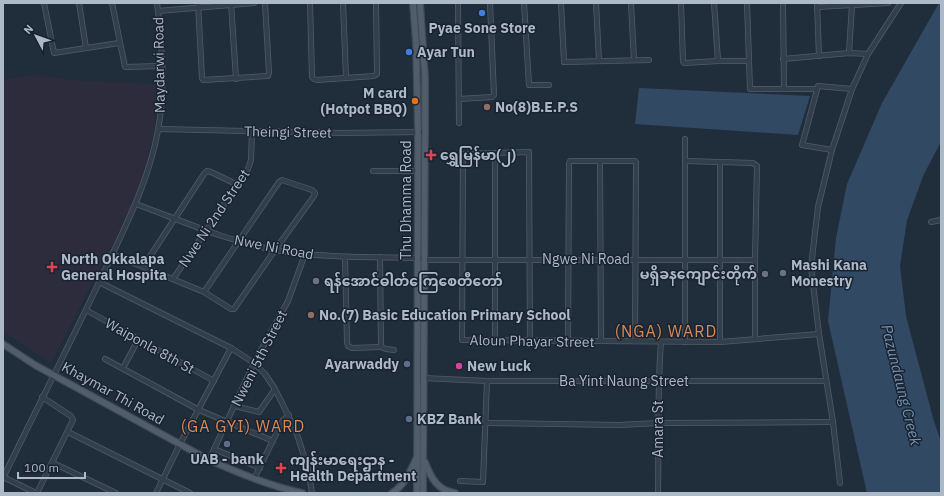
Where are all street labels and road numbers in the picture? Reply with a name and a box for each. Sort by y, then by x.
street label: Maydarwi Road [149,17,169,113]
street label: Theingi Street [244,122,332,142]
street label: Thu Dhamma Road [397,140,415,260]
street label: Nwe Ni 2nd Street [175,165,254,270]
street label: Nwe Ni Road [233,230,315,264]
street label: Ngwe Ni Road [542,250,630,268]
street label: Nweni 5th Street [227,307,291,409]
street label: Waiponla 8th St [102,314,198,378]
street label: Aloun Phayar Street [469,331,595,351]
street label: Khaymar Thi Road [59,357,167,429]
street label: Ba Yint Naung Street [559,372,689,390]
street label: Amara St [649,400,667,458]

